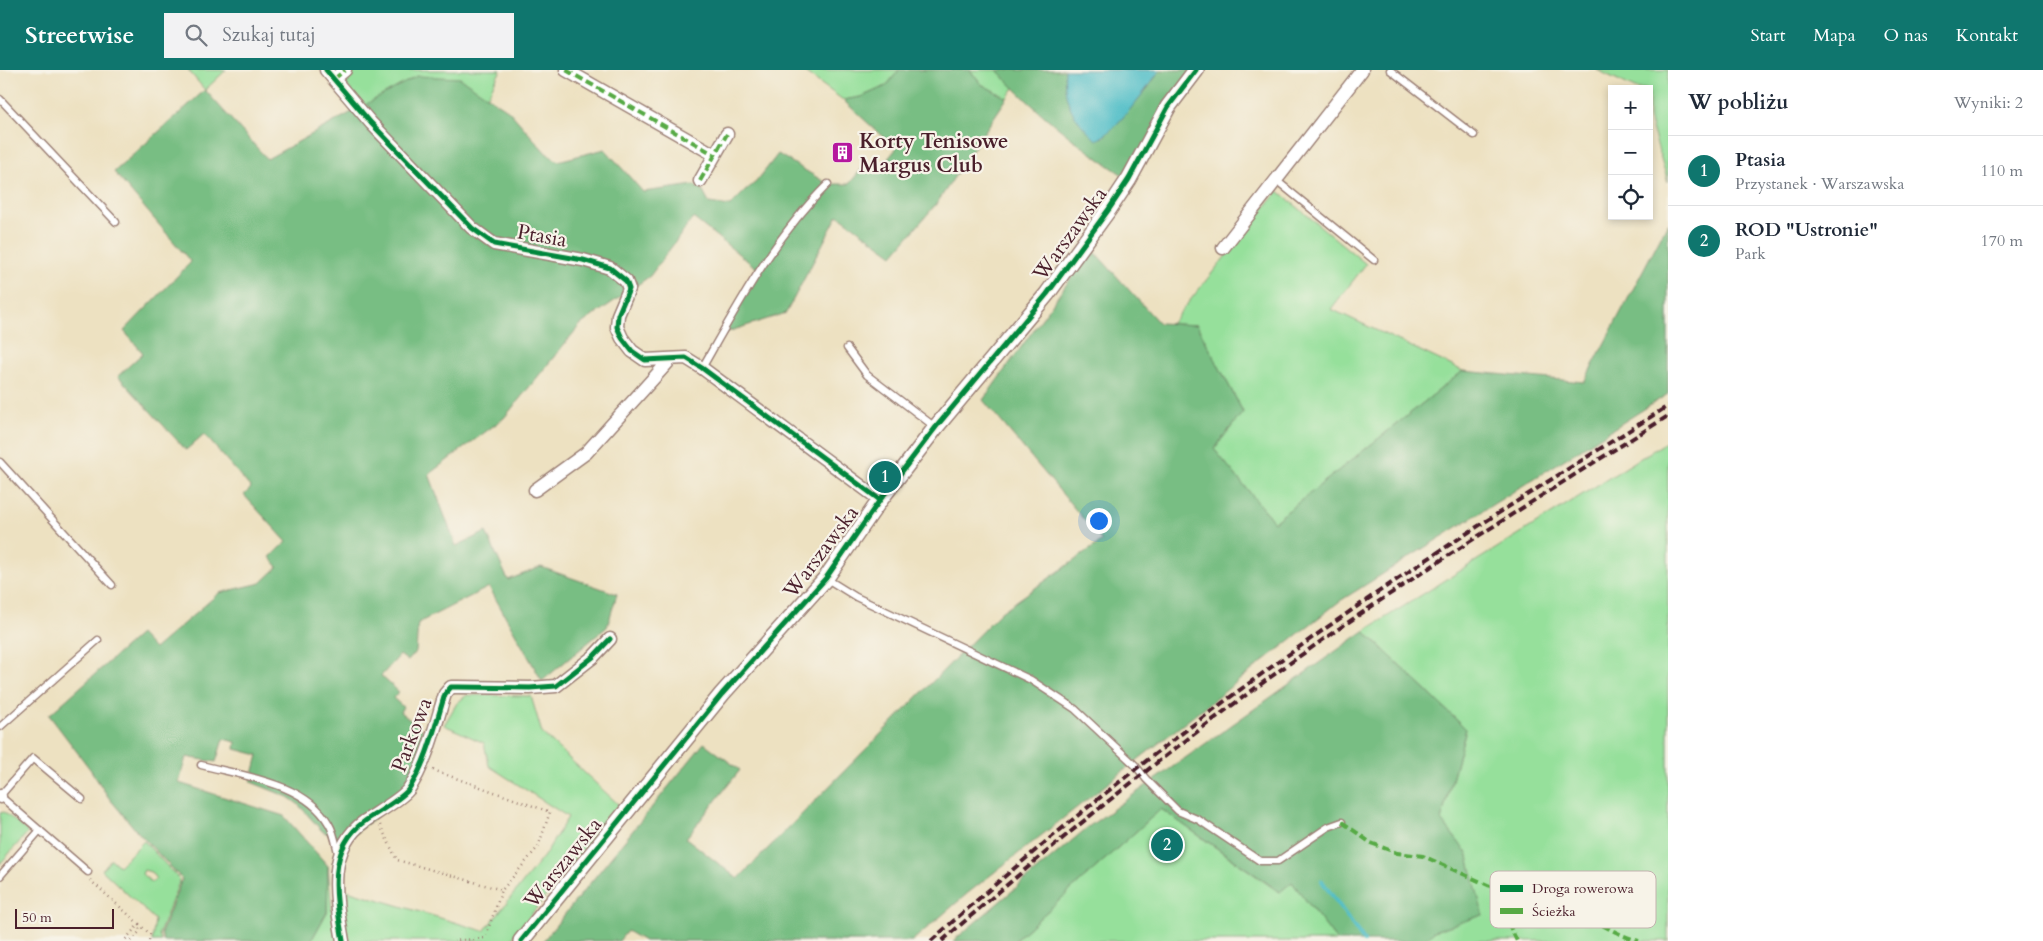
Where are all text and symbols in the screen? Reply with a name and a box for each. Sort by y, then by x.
search box [164,13,514,58]
text: Streetwise [25,19,134,52]
icon: search [182,21,210,49]
text: Szukaj tutaj [222,22,316,48]
text: Start [1751,23,1785,48]
text: Mapa [1813,23,1855,48]
text: O nas [1883,23,1928,48]
text: Kontakt [1956,23,2018,48]
map controls [1608,85,1653,220]
button: + [1608,85,1653,130]
text: W pobliżu [1688,88,1789,117]
text: Wyniki: 2 [1954,92,2023,114]
place label: Korty Tenisowe Margus Club [859,127,1008,180]
button: − [1608,130,1653,175]
building icon: Korty Tenisowe Margus Club [831,141,855,165]
text: Ptasia [1735,147,1786,173]
text: 1 [1700,160,1708,182]
text: 110 m [1981,160,2023,182]
text: Przystanek · Warszawska [1735,173,1904,195]
button: locate [1608,175,1653,220]
street label: Warszawska [1025,181,1114,288]
street label: Ptasia [515,217,569,255]
text: ROD "Ustronie" [1735,217,1878,243]
text: 2 [1700,230,1708,252]
text: 170 m [1981,230,2023,252]
text: Park [1735,243,1766,265]
pin: 1 [869,458,901,496]
street label: Warszawska [776,500,866,605]
your location [1086,508,1112,534]
street label: Parkowa [385,694,439,776]
street label: Warszawska [517,811,609,915]
pin: 2 [1151,826,1183,864]
legend [1490,871,1656,928]
text: Droga rowerowa [1532,879,1634,898]
text: Ścieżka [1532,902,1576,921]
scale bar [15,906,114,929]
text: 50 m [22,908,52,927]

